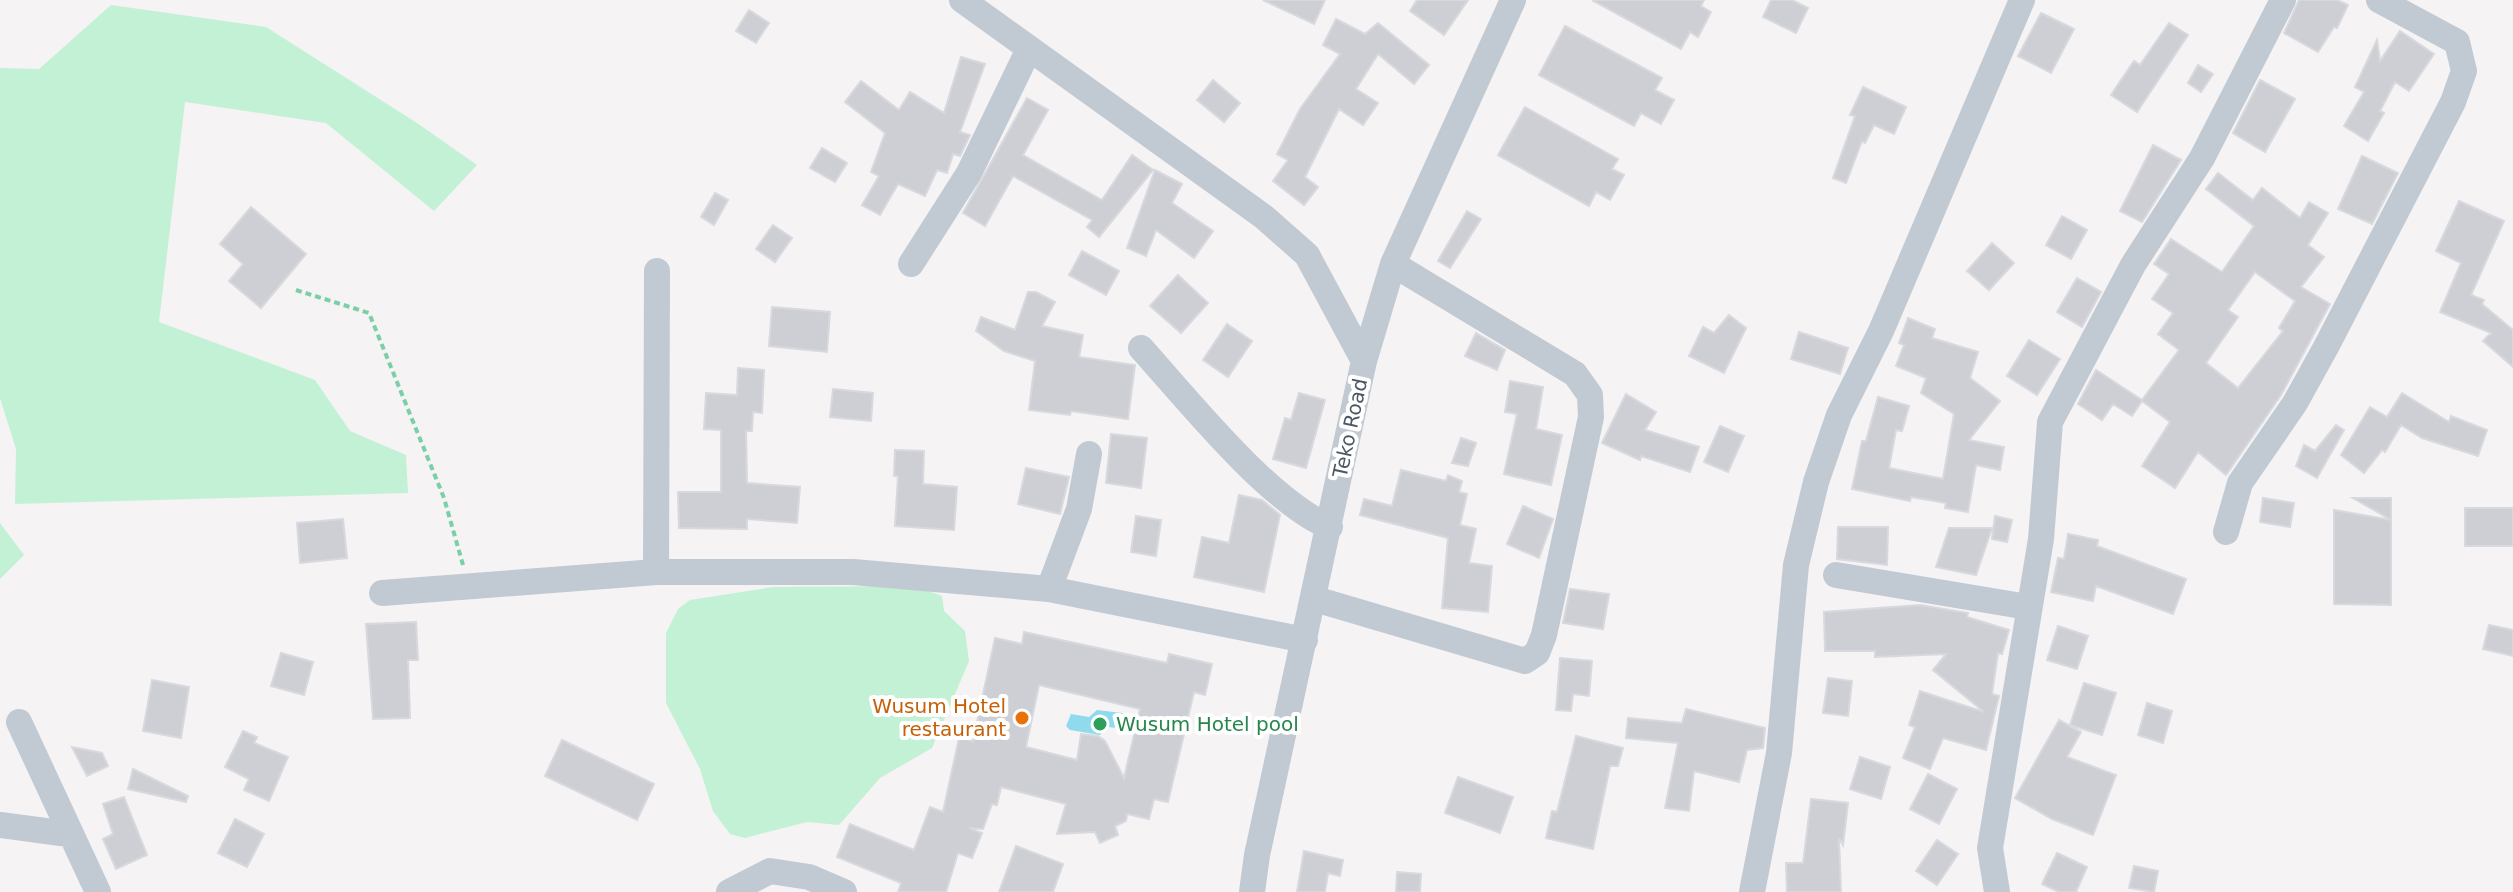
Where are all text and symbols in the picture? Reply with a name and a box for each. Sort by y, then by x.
street label: Teko Road [1328,376,1372,481]
place label: Wusum Hotel restaurant [872,694,1006,741]
marker: Wusum Hotel restaurant [1013,709,1031,727]
place label: Wusum Hotel pool [1116,712,1299,736]
marker: Wusum Hotel pool [1091,715,1109,733]

